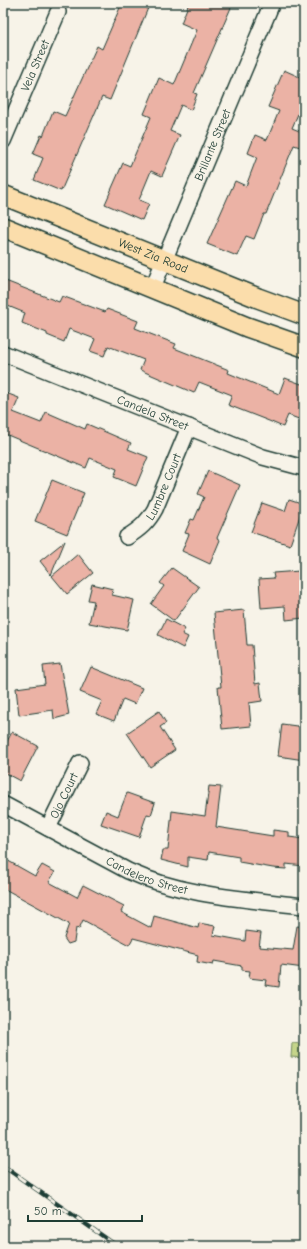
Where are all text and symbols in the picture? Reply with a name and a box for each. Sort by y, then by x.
street label: Vela Street [18,37,53,93]
street label: Brillante Street [191,107,234,183]
street label: West Zia Road [116,235,190,276]
street label: Candela Street [115,392,191,434]
street label: Lumbre Court [143,451,184,523]
street label: Ojo Court [47,770,81,821]
street label: Candelero Street [104,854,189,897]
scale bar [28,1197,142,1223]
text: 50 m [34,1204,62,1218]

